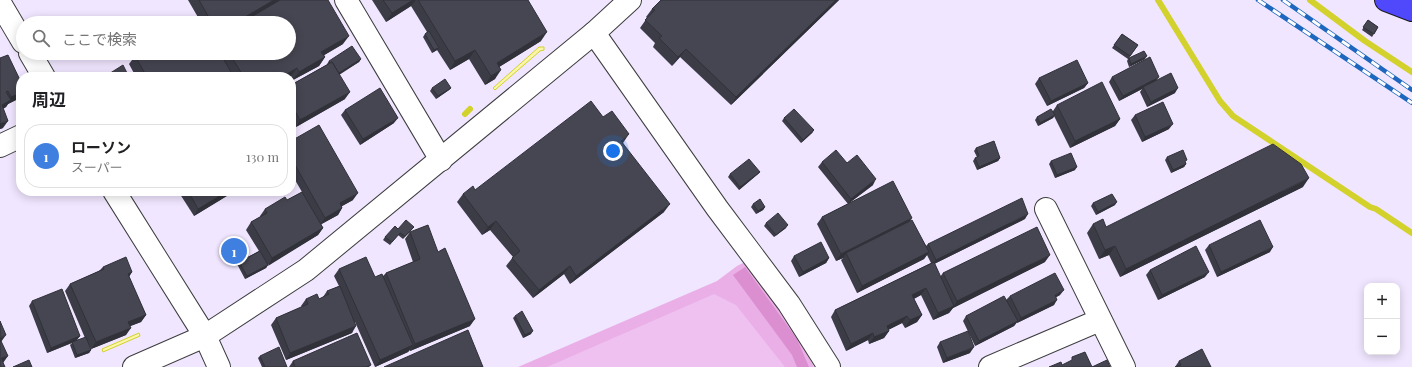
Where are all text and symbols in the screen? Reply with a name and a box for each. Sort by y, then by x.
search box [16,16,296,60]
icon: search [30,27,52,49]
text: ここで検索 [62,29,137,49]
text: 周辺 [32,88,66,110]
text: ローソン [71,137,131,157]
your location [603,141,623,161]
text: 1 [44,148,48,165]
text: 130 m [246,148,279,165]
text: スーパー [71,158,123,175]
pin: 1 [221,236,247,266]
map controls [1364,283,1400,355]
button: + [1364,283,1400,319]
button: − [1364,319,1400,355]

